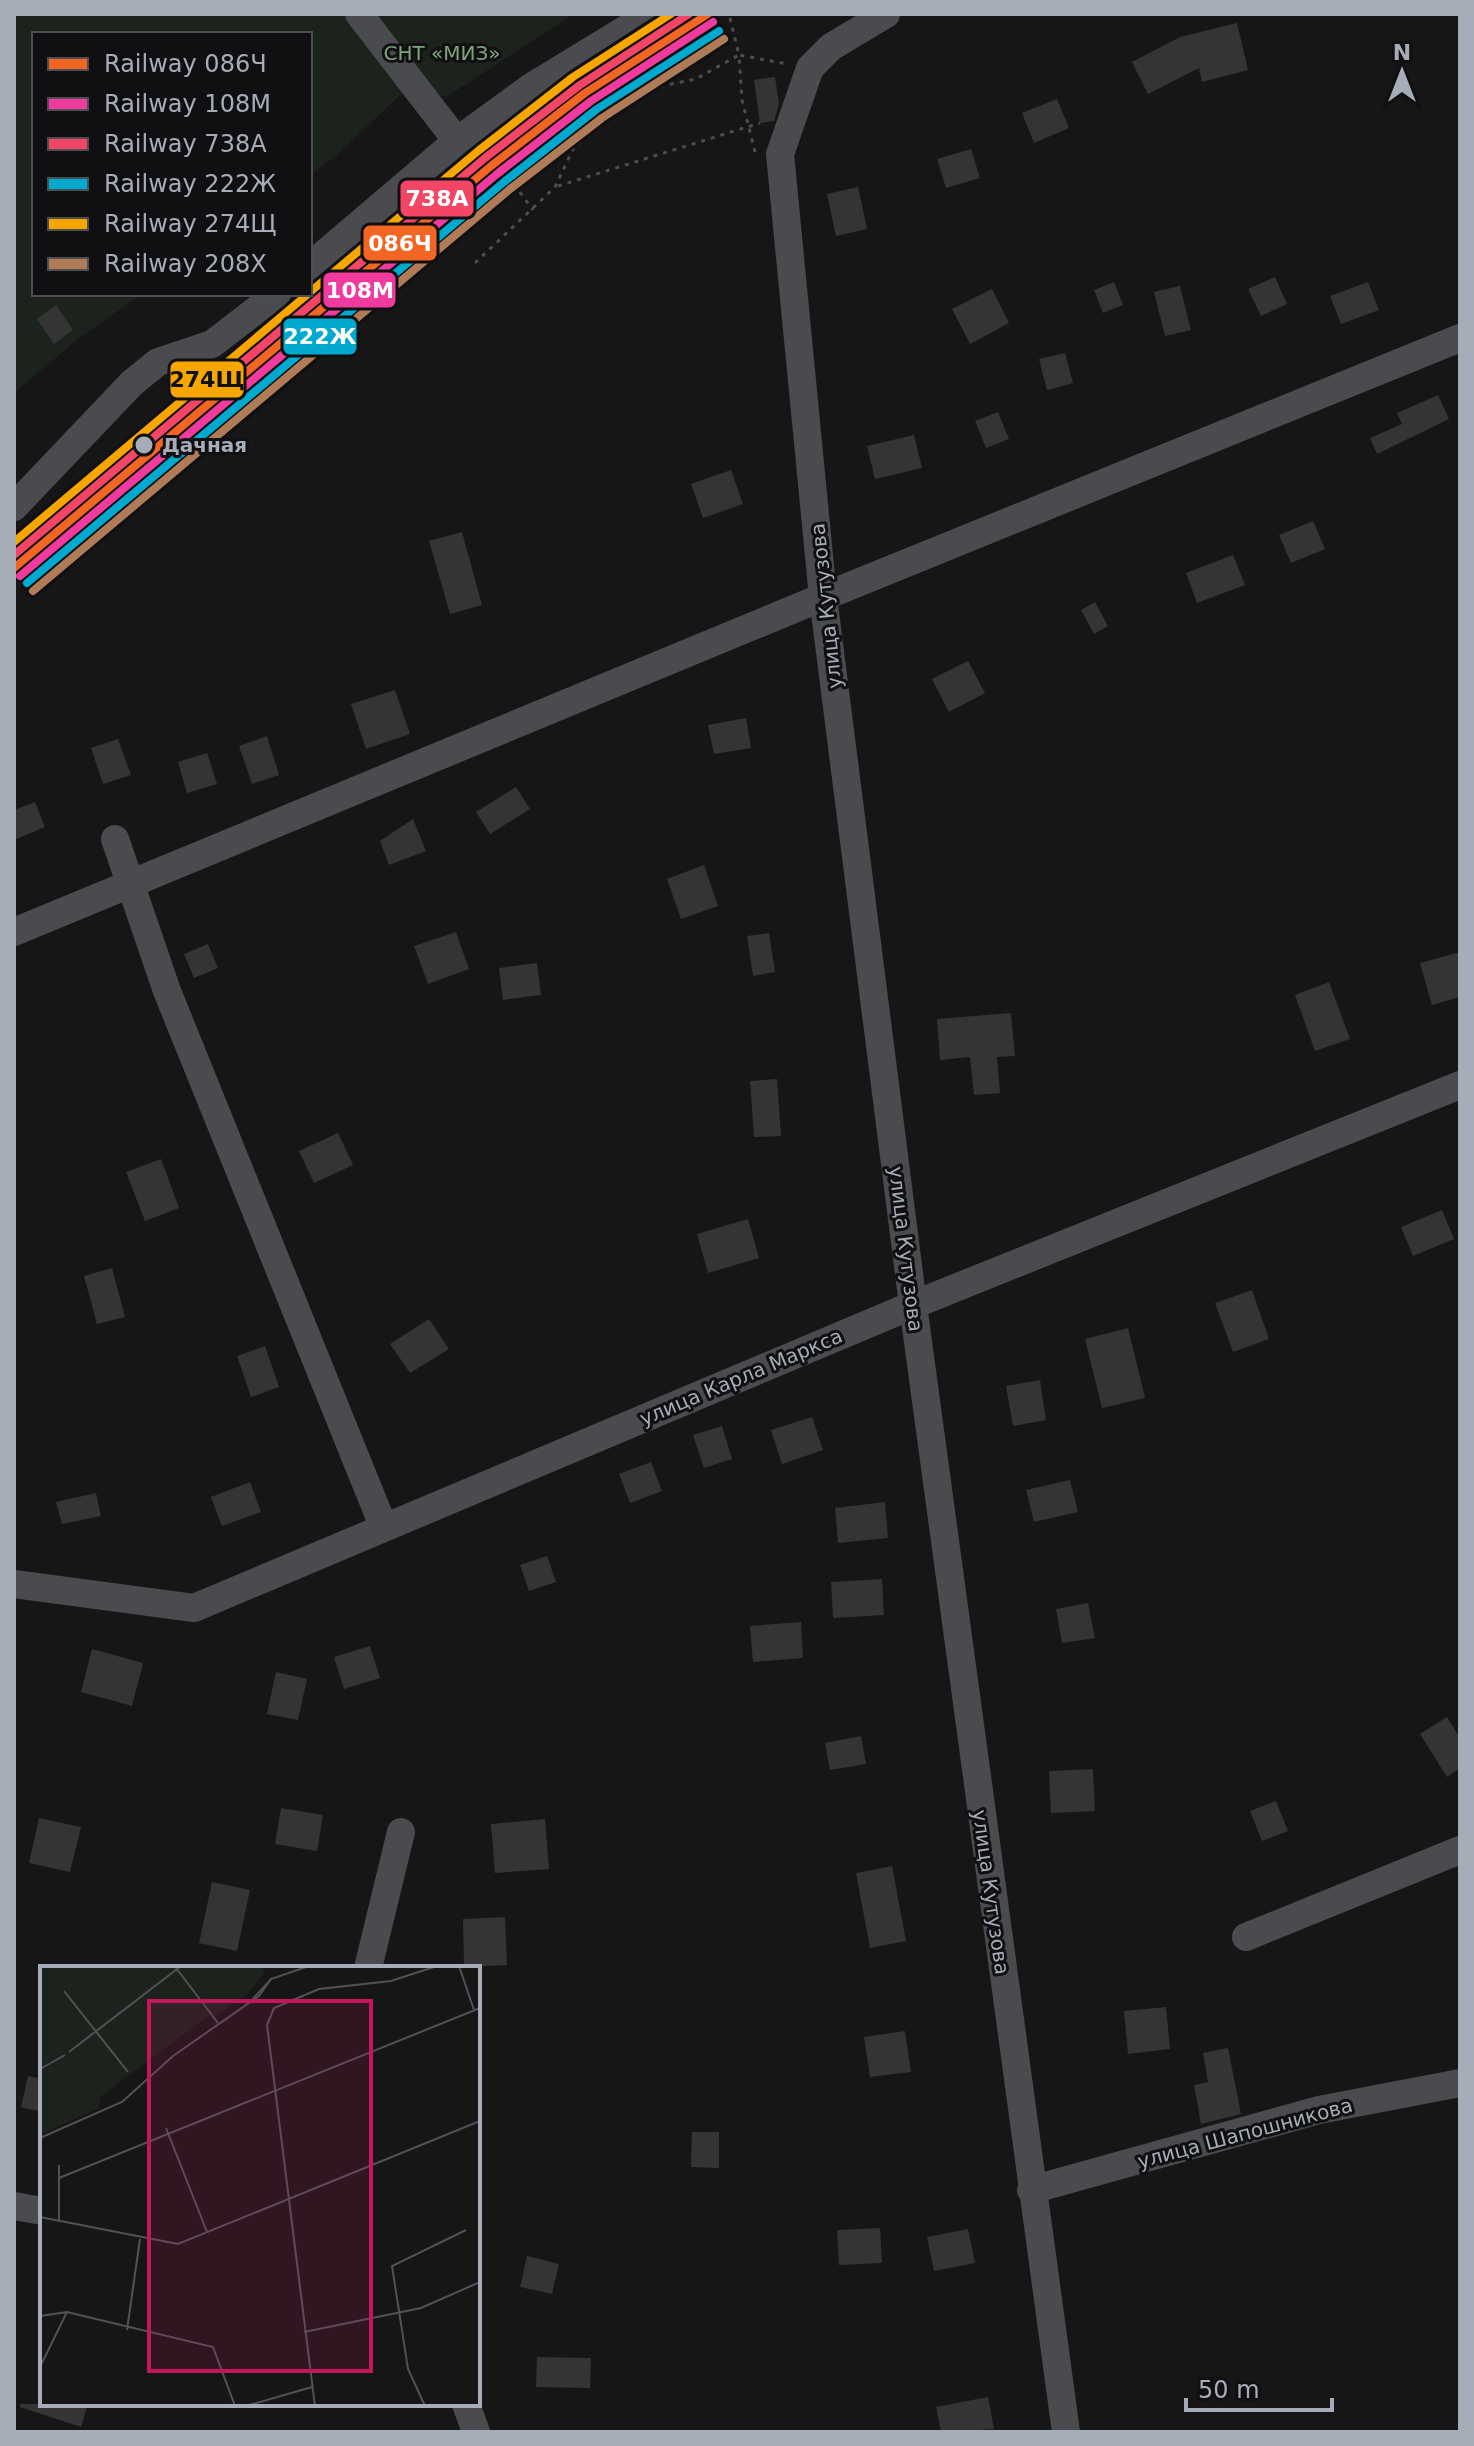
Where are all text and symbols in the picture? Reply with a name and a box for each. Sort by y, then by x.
legend [32,32,312,296]
north arrow [1362,32,1442,112]
text: N [1393,40,1411,65]
park label: СНТ «МИЗ» [383,41,501,65]
text: Railway 086Ч [104,50,267,78]
text: Railway 108М [104,90,271,118]
text: Railway 738А [104,130,267,158]
text: Railway 222Ж [104,170,276,198]
line badge: 738А [399,179,475,218]
text: 738А [406,186,468,211]
text: Railway 274Щ [104,210,276,238]
line badge: 086Ч [362,224,438,262]
text: 086Ч [368,231,432,256]
text: Railway 208Х [104,250,267,278]
line badge: 108М [322,271,397,309]
text: 108М [326,278,394,303]
line badge: 222Ж [282,317,358,356]
text: 222Ж [284,324,356,349]
line badge: 274Щ [169,360,245,399]
text: 274Щ [169,367,245,392]
place label: Дачная [162,433,247,457]
marker: Дачная [133,434,155,456]
street label: улица Кутузова [805,522,847,690]
street label: улица Кутузова [884,1165,928,1333]
street label: улица Карла Маркса [636,1323,846,1431]
street label: улица Кутузова [968,1808,1014,1976]
inset map [40,1966,480,2406]
street label: улица Шапошникова [1135,2093,1355,2173]
scale bar [1186,2362,1332,2412]
text: 50 m [1198,2376,1260,2404]

